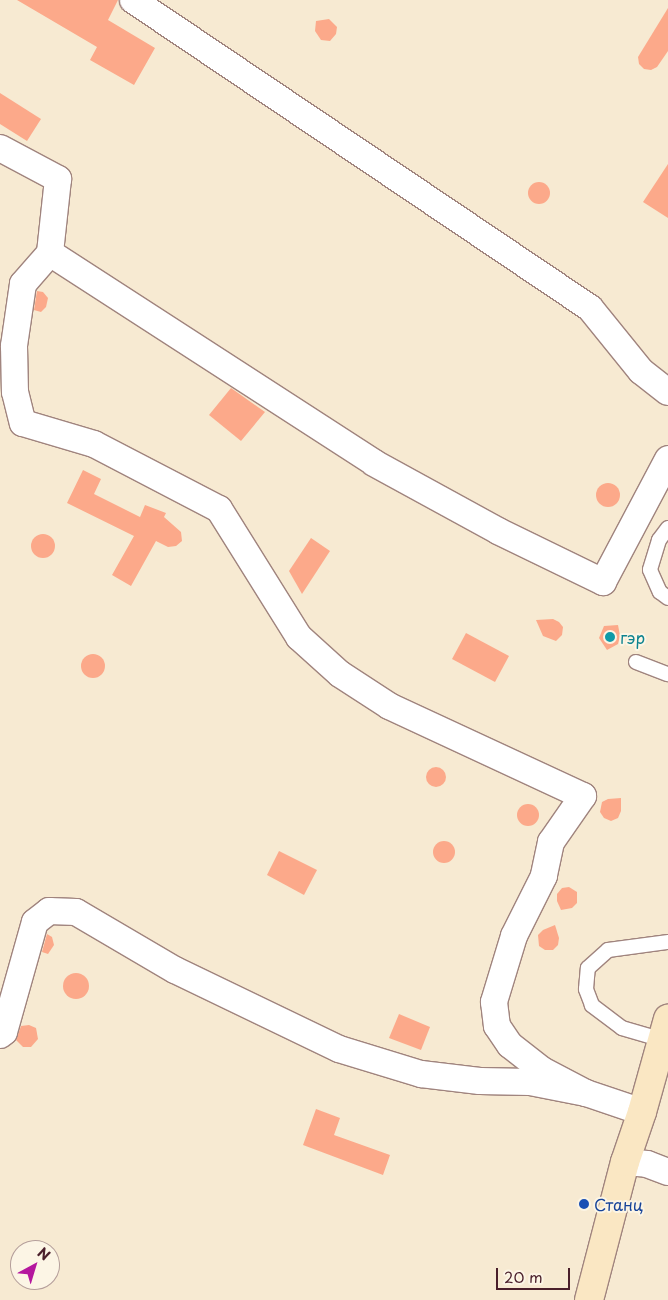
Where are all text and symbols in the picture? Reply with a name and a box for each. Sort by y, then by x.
place label: гэр [620,627,645,647]
marker: гэр [604,631,616,643]
place label: Станц [594,1194,643,1214]
marker: Станц [578,1198,590,1210]
north arrow [10,1240,60,1290]
text: N [33,1242,55,1265]
scale bar [498,1258,572,1290]
text: 20 m [504,1265,543,1288]

